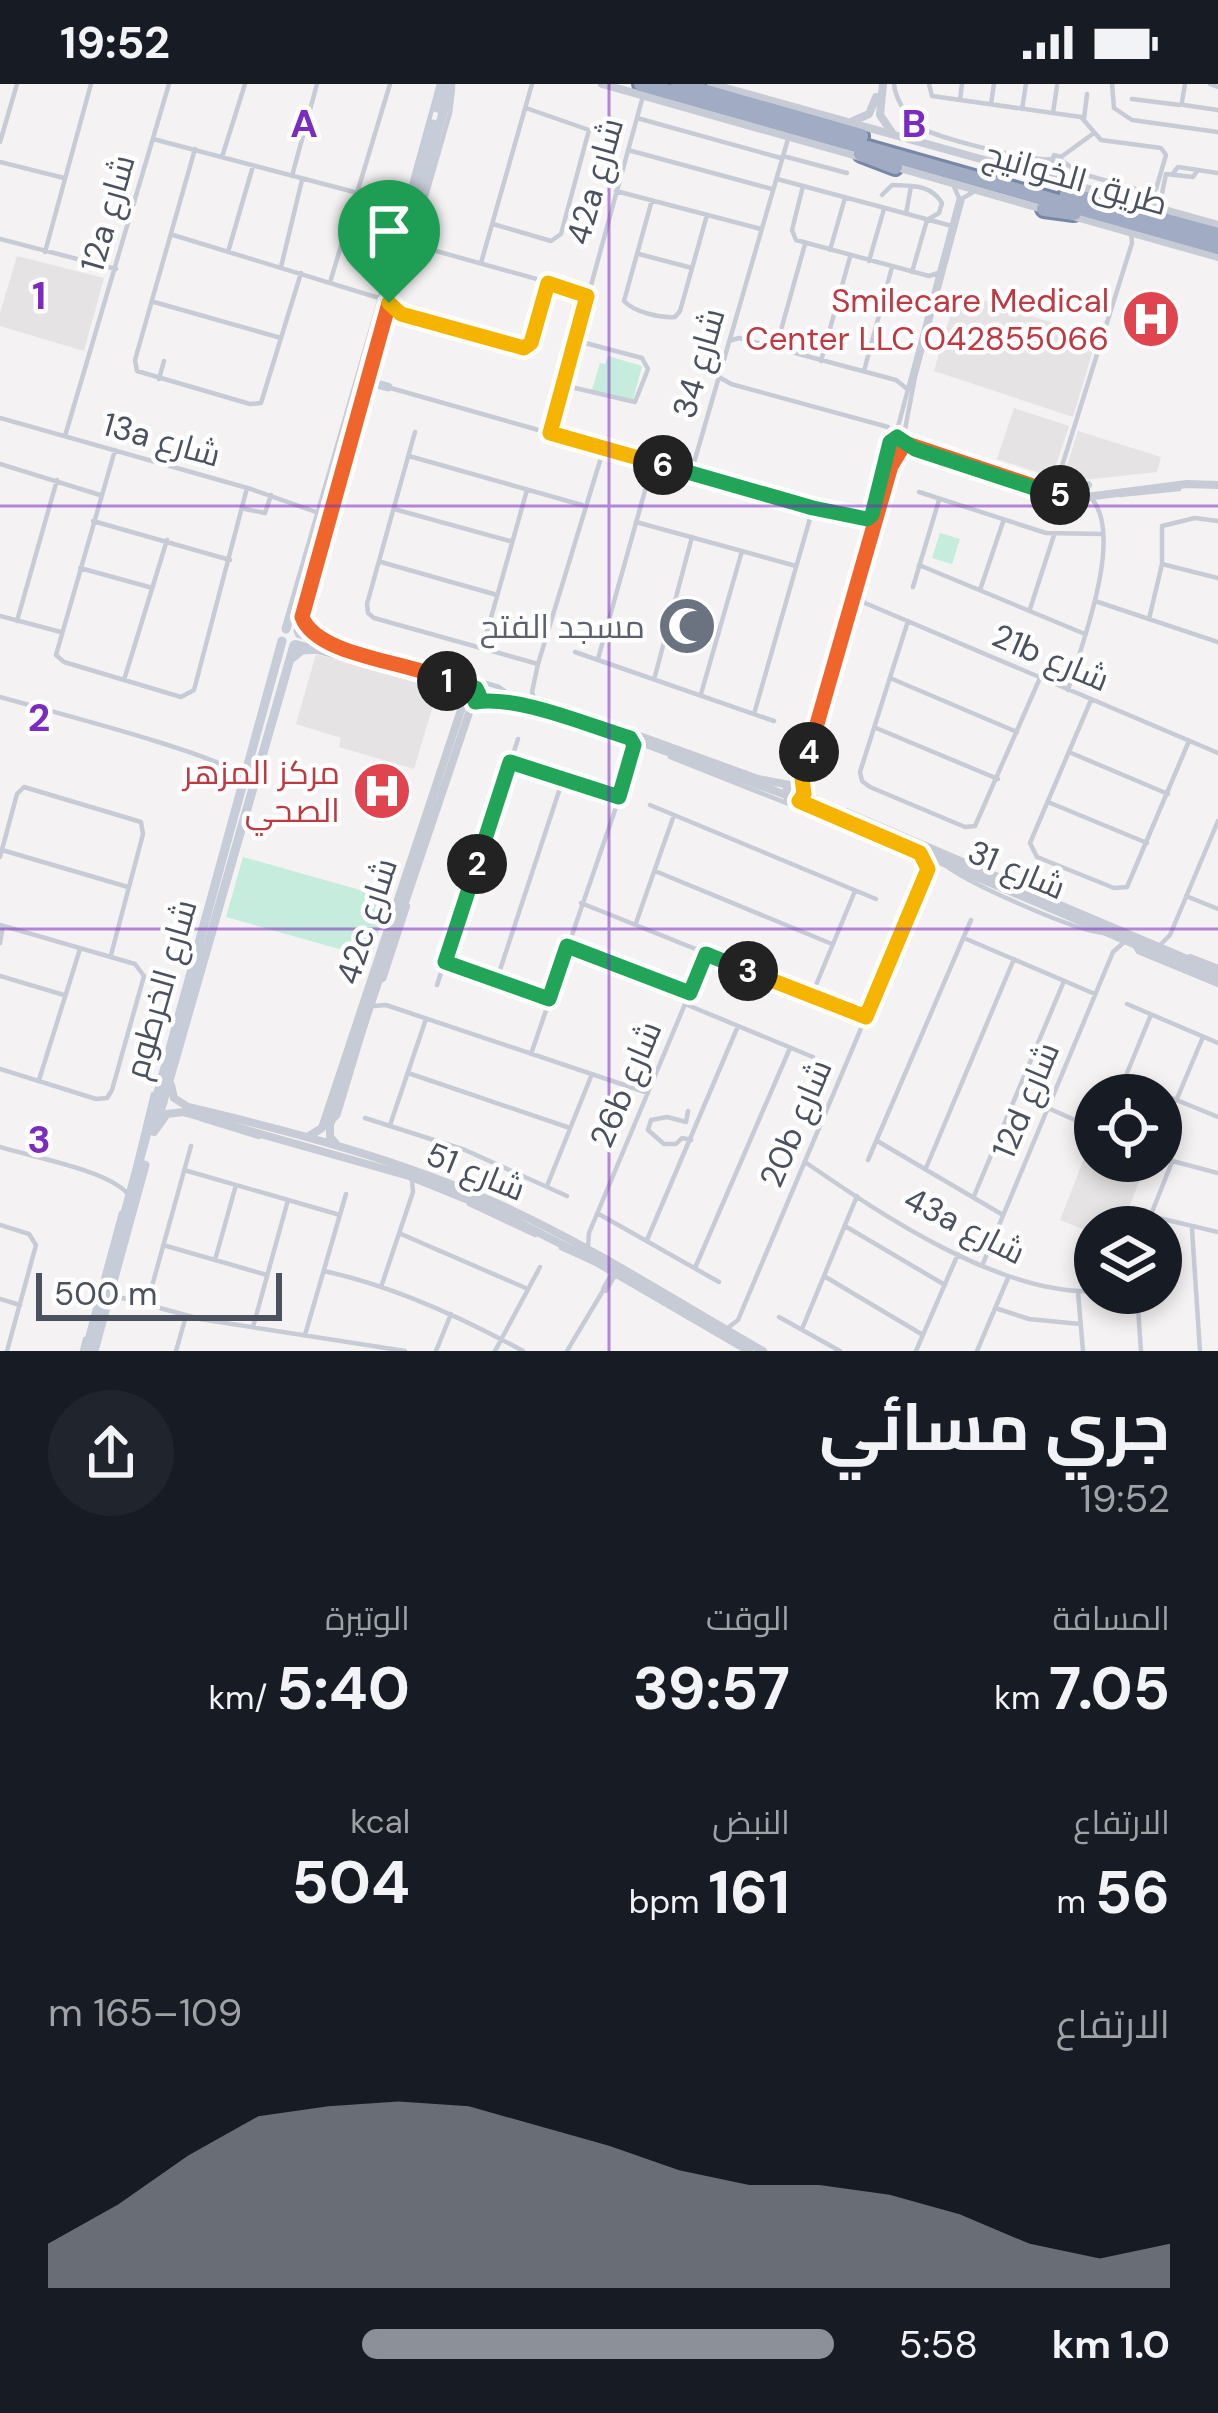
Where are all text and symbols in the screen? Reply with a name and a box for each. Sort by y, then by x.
text: 19:52 [60,13,170,72]
text: A [290,98,318,149]
text: B [902,98,926,149]
street label: 42a شارع [556,113,634,250]
street label: طريق الخوانيج [979,132,1173,226]
street label: 12a شارع [70,150,146,277]
pin [338,180,440,303]
icon: arrive [356,198,422,264]
text: 1 [32,270,46,321]
place label: Smilecare Medical Center LLC 042855066 [745,279,1109,360]
hospital icon: Smilecare Medical Center LLC 042855066 [1120,288,1182,350]
street label: شارع 34 [662,303,736,423]
street label: 13a شارع [98,402,226,478]
pin: 6 [633,435,693,495]
text: 6 [653,443,673,486]
pin: 5 [1030,465,1090,525]
text: 5 [1050,473,1070,516]
mosque icon: مسجد الفتح [656,595,718,657]
place label: مسجد الفتح [480,605,645,649]
street label: 21b شارع [986,614,1116,702]
pin: 1 [417,651,477,711]
text: 1 [441,659,453,702]
text: 2 [28,692,50,743]
pin: 4 [779,722,839,782]
text: 4 [798,730,820,773]
place label: مركز المزهر الصحي [181,751,340,836]
hospital icon: مركز المزهر الصحي [351,760,413,822]
street label: شارع 31 [961,830,1072,910]
pin: 2 [447,834,507,894]
text: 2 [467,842,487,885]
street label: 42c شارع [326,853,408,990]
street label: شارع الخرطوم [114,894,208,1084]
pin: 3 [718,941,778,1001]
text: 3 [738,949,758,992]
street label: 26b شارع [580,1015,672,1154]
street label: 12d شارع [982,1036,1070,1165]
street label: 20b شارع [749,1053,842,1194]
map controls [1074,1074,1182,1314]
button: locate [1074,1074,1182,1182]
text: 3 [27,1114,51,1165]
street label: شارع 51 [420,1132,532,1212]
street label: 43a شارع [897,1177,1033,1275]
button: layers [1074,1206,1182,1314]
scale bar [36,1267,282,1320]
text: 500 m [54,1272,157,1315]
text: جري مسائي [819,1385,1170,1470]
button: share [48,1390,174,1516]
text: 19:52 [1080,1473,1170,1524]
text: الوتيرة [325,1597,410,1640]
text: الوقت [706,1597,790,1640]
text: المسافة [1053,1597,1170,1640]
text: 5:40 [276,1649,410,1728]
text: 39:57 [633,1649,790,1728]
text: 7.05 [1049,1649,1170,1728]
text: /km [208,1676,276,1719]
text: km [994,1676,1049,1719]
text: kcal [350,1800,410,1843]
text: النبض [712,1801,790,1844]
text: الارتفاع [1073,1801,1170,1844]
text: 504 [291,1843,410,1922]
text: 161 [708,1853,790,1932]
text: 56 [1095,1853,1170,1932]
text: bpm [629,1880,708,1923]
text: m [1056,1880,1095,1923]
text: 109–165 m [48,1987,242,2038]
text: الارتفاع [1056,1999,1170,2050]
text: 5:58 [899,2319,978,2370]
text: 1.0 km [1052,2319,1170,2370]

